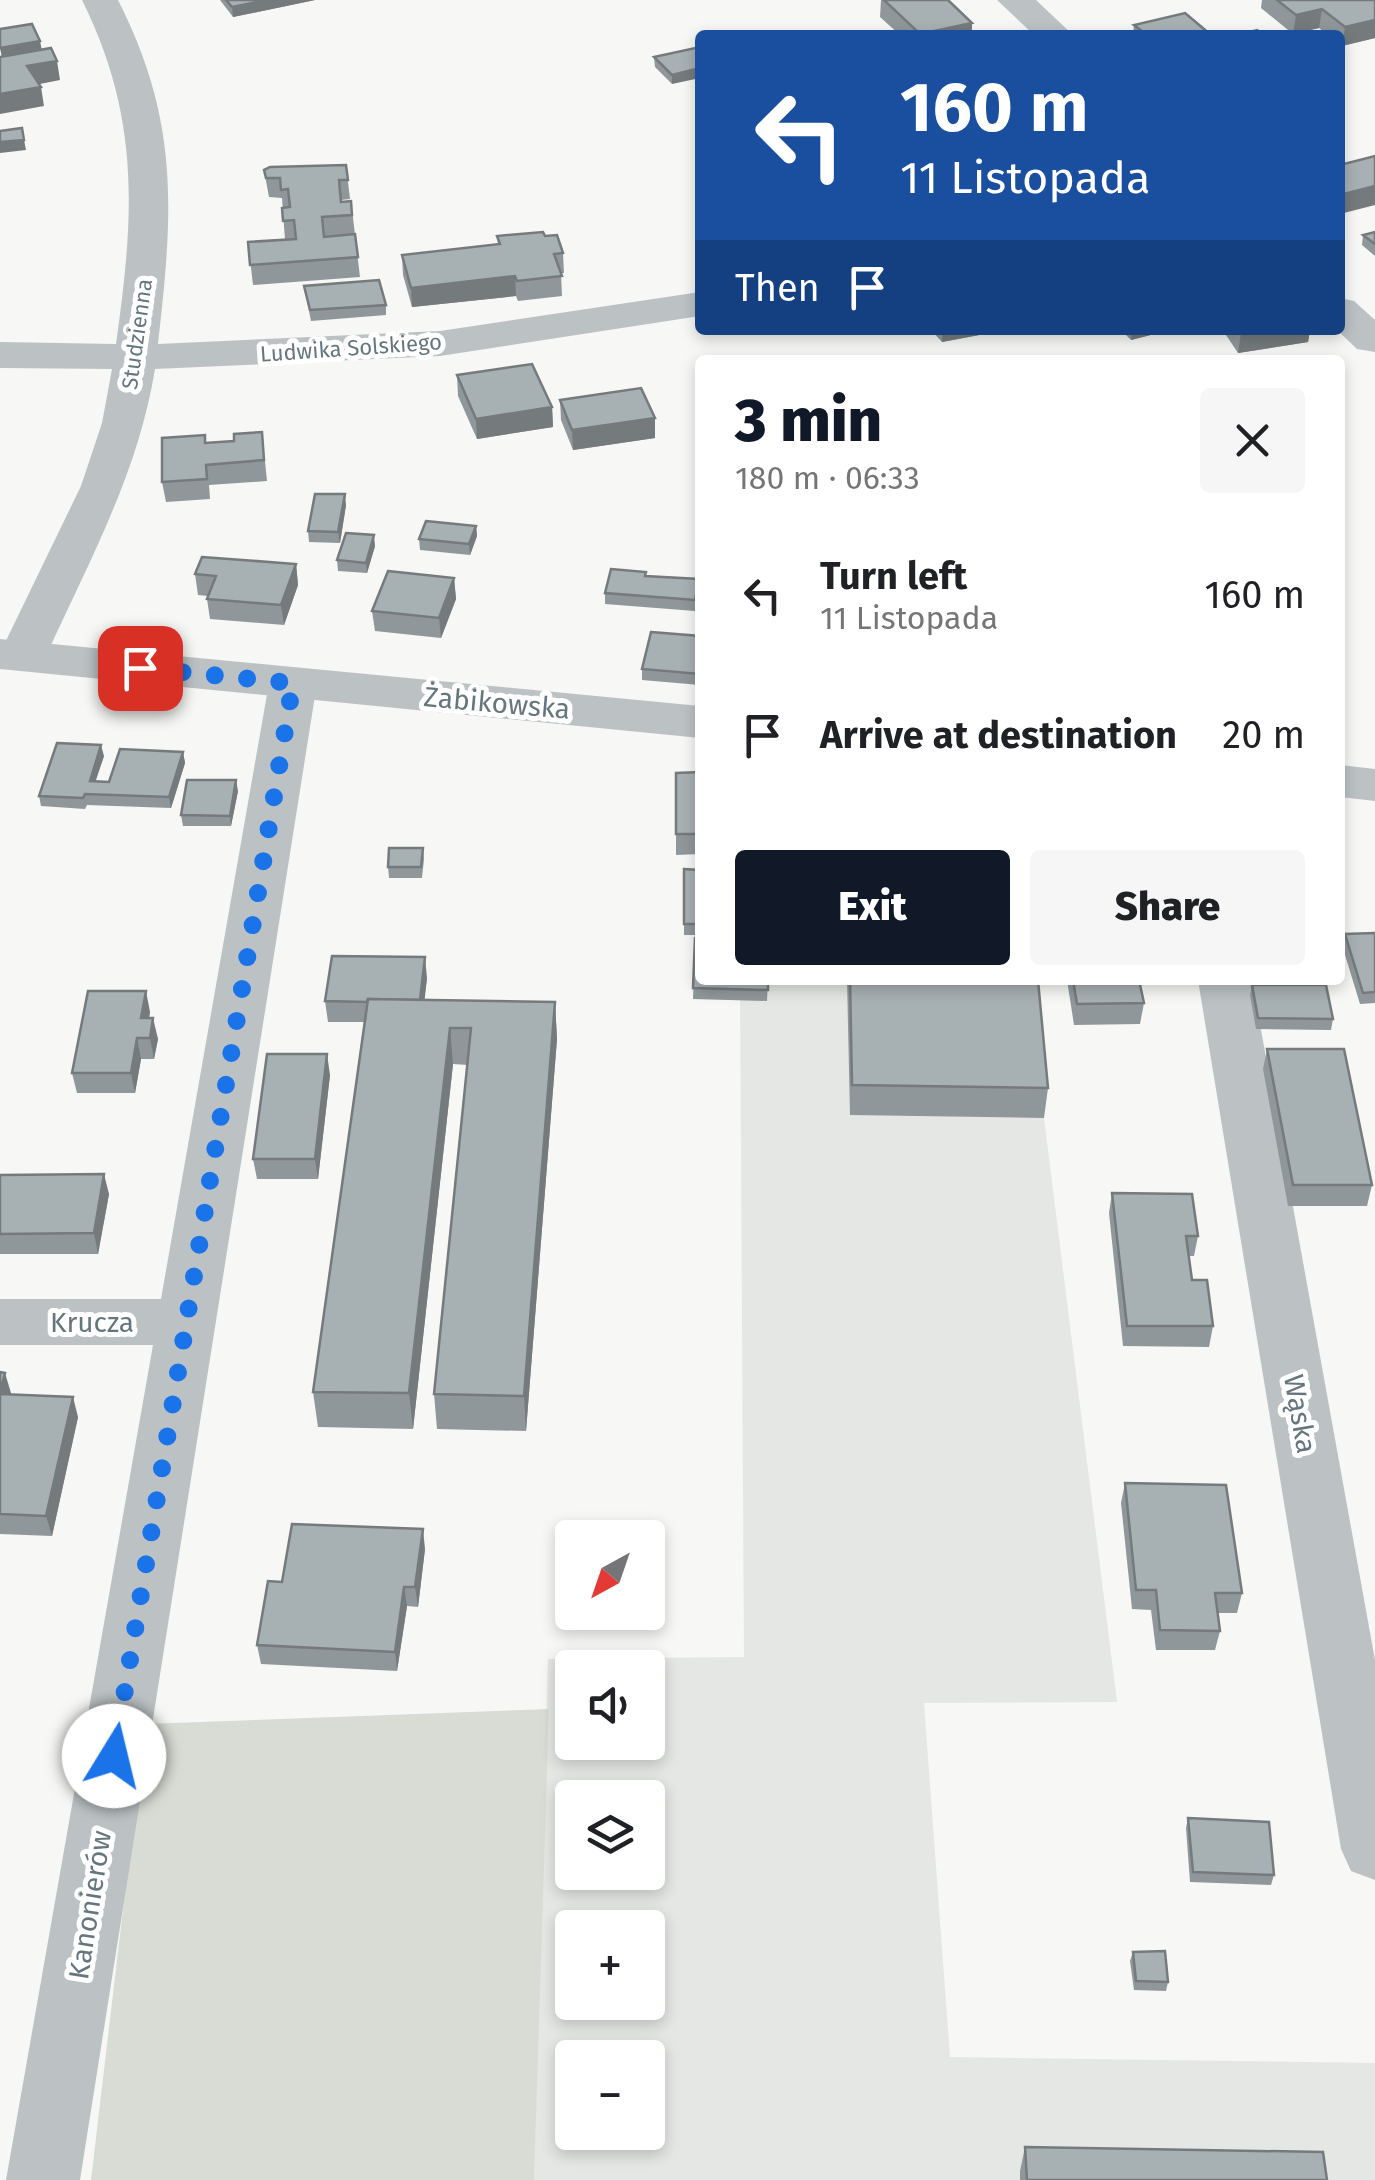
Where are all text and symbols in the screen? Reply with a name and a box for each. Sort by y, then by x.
text: 160 m [900,66,1089,150]
icon: left [735,70,865,200]
text: 11 Listopada [900,151,1150,205]
icon: arrive [840,260,895,315]
text: Then [735,265,820,311]
street label: Studzienna [116,277,158,391]
street label: Ludwika Solskiego [259,328,443,368]
text: 3 min [735,385,882,457]
button: close [1200,388,1305,493]
text: 180 m · 06:33 [735,459,920,497]
text: Turn left [820,553,967,599]
icon: left [735,568,790,623]
text: 160 m [1204,572,1305,618]
text: 11 Listopada [820,599,998,637]
pin [98,626,183,711]
icon: arrive [113,641,168,696]
street label: Żabikowska [422,680,572,726]
icon: arrive [735,708,790,763]
text: Arrive at destination [820,712,1177,758]
text: 20 m [1222,712,1305,758]
button: Exit [735,850,1010,965]
button: Share [1030,850,1305,965]
street label: Krucza [50,1306,134,1339]
street label: Wąska [1277,1372,1323,1456]
north arrow [555,1520,665,1630]
map controls [555,1520,665,2150]
button: sound [555,1650,665,1760]
position arrow [62,1704,166,1808]
button: layers [555,1780,665,1890]
street label: Kanonierów [62,1828,118,1982]
button: + [555,1910,665,2020]
button: − [555,2040,665,2150]

